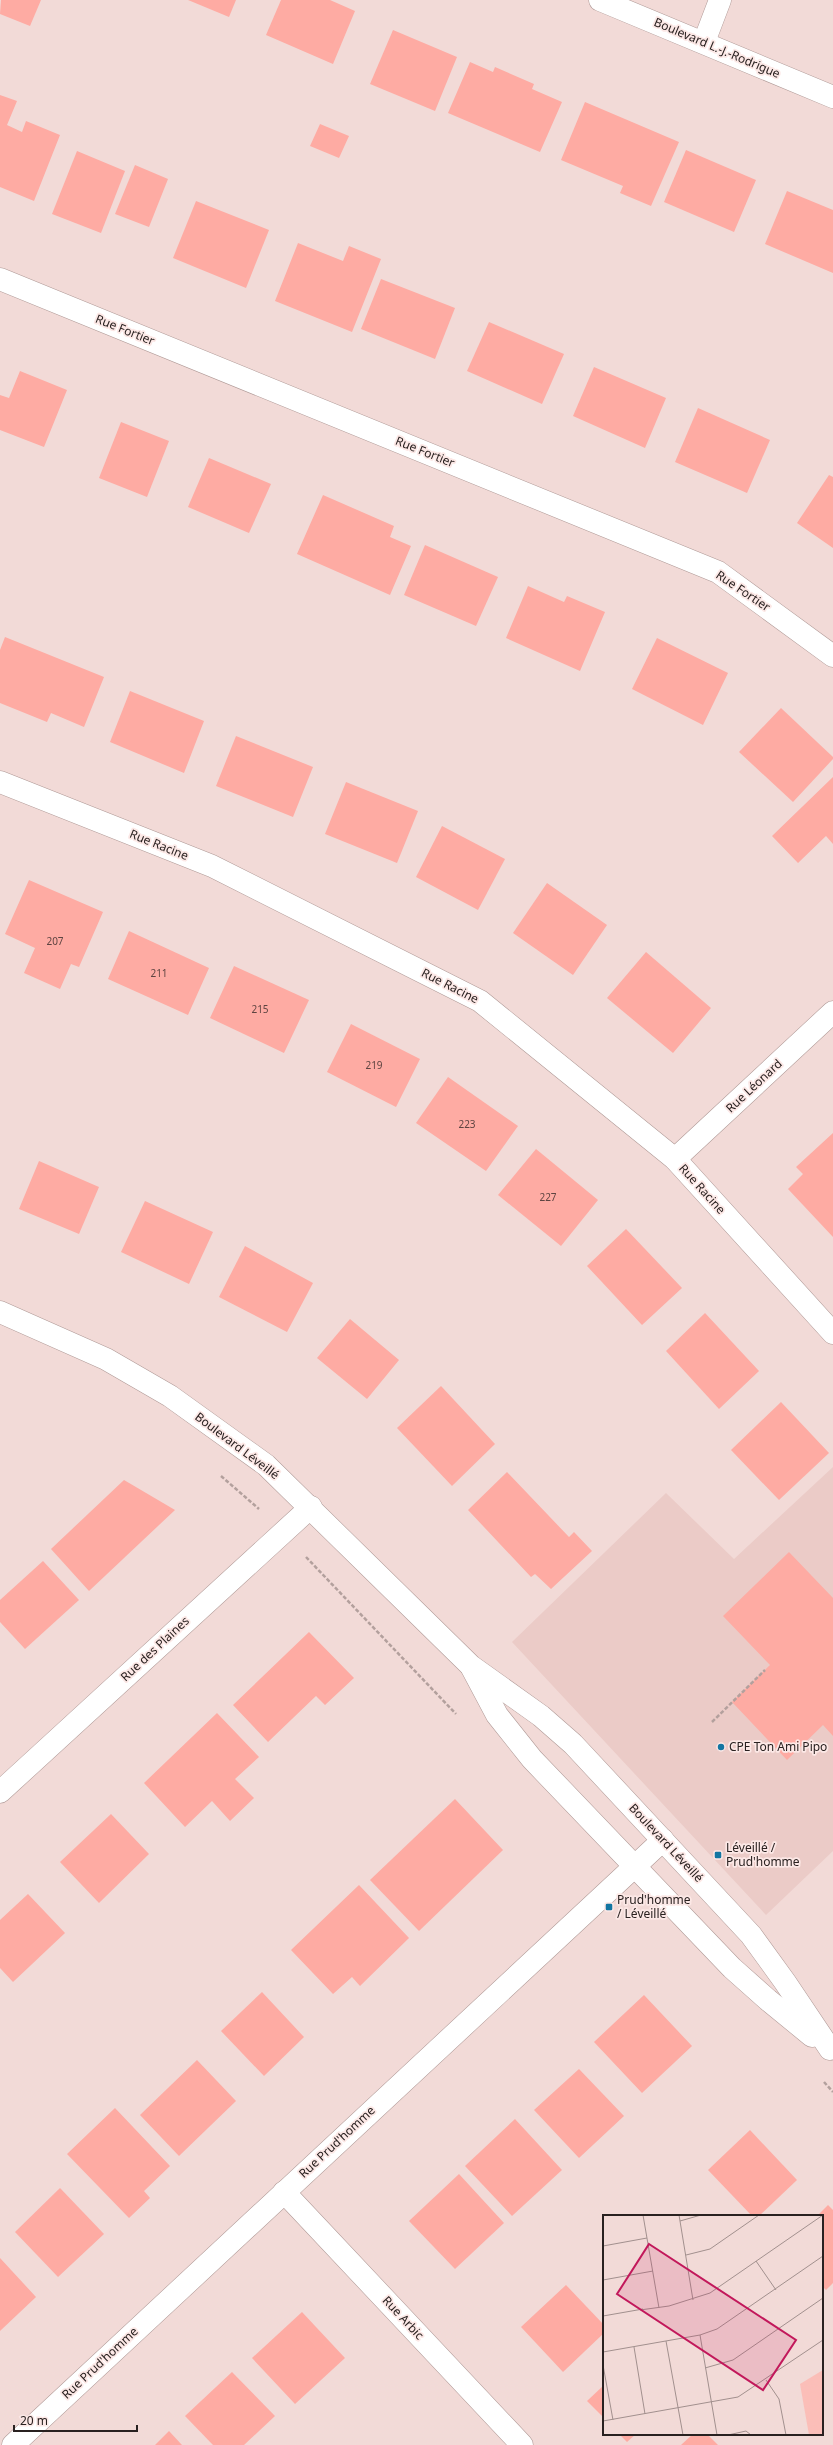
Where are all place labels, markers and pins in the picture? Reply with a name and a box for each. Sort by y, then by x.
place label: CPE Ton Ami Pipo [729,1738,827,1755]
marker: CPE Ton Ami Pipo [716,1742,726,1752]
place label: Léveillé / Prud'homme [726,1839,800,1870]
marker: Léveillé / Prud'homme [713,1850,723,1860]
place label: Prud'homme / Léveillé [617,1891,691,1922]
marker: Prud'homme / Léveillé [604,1902,614,1912]

